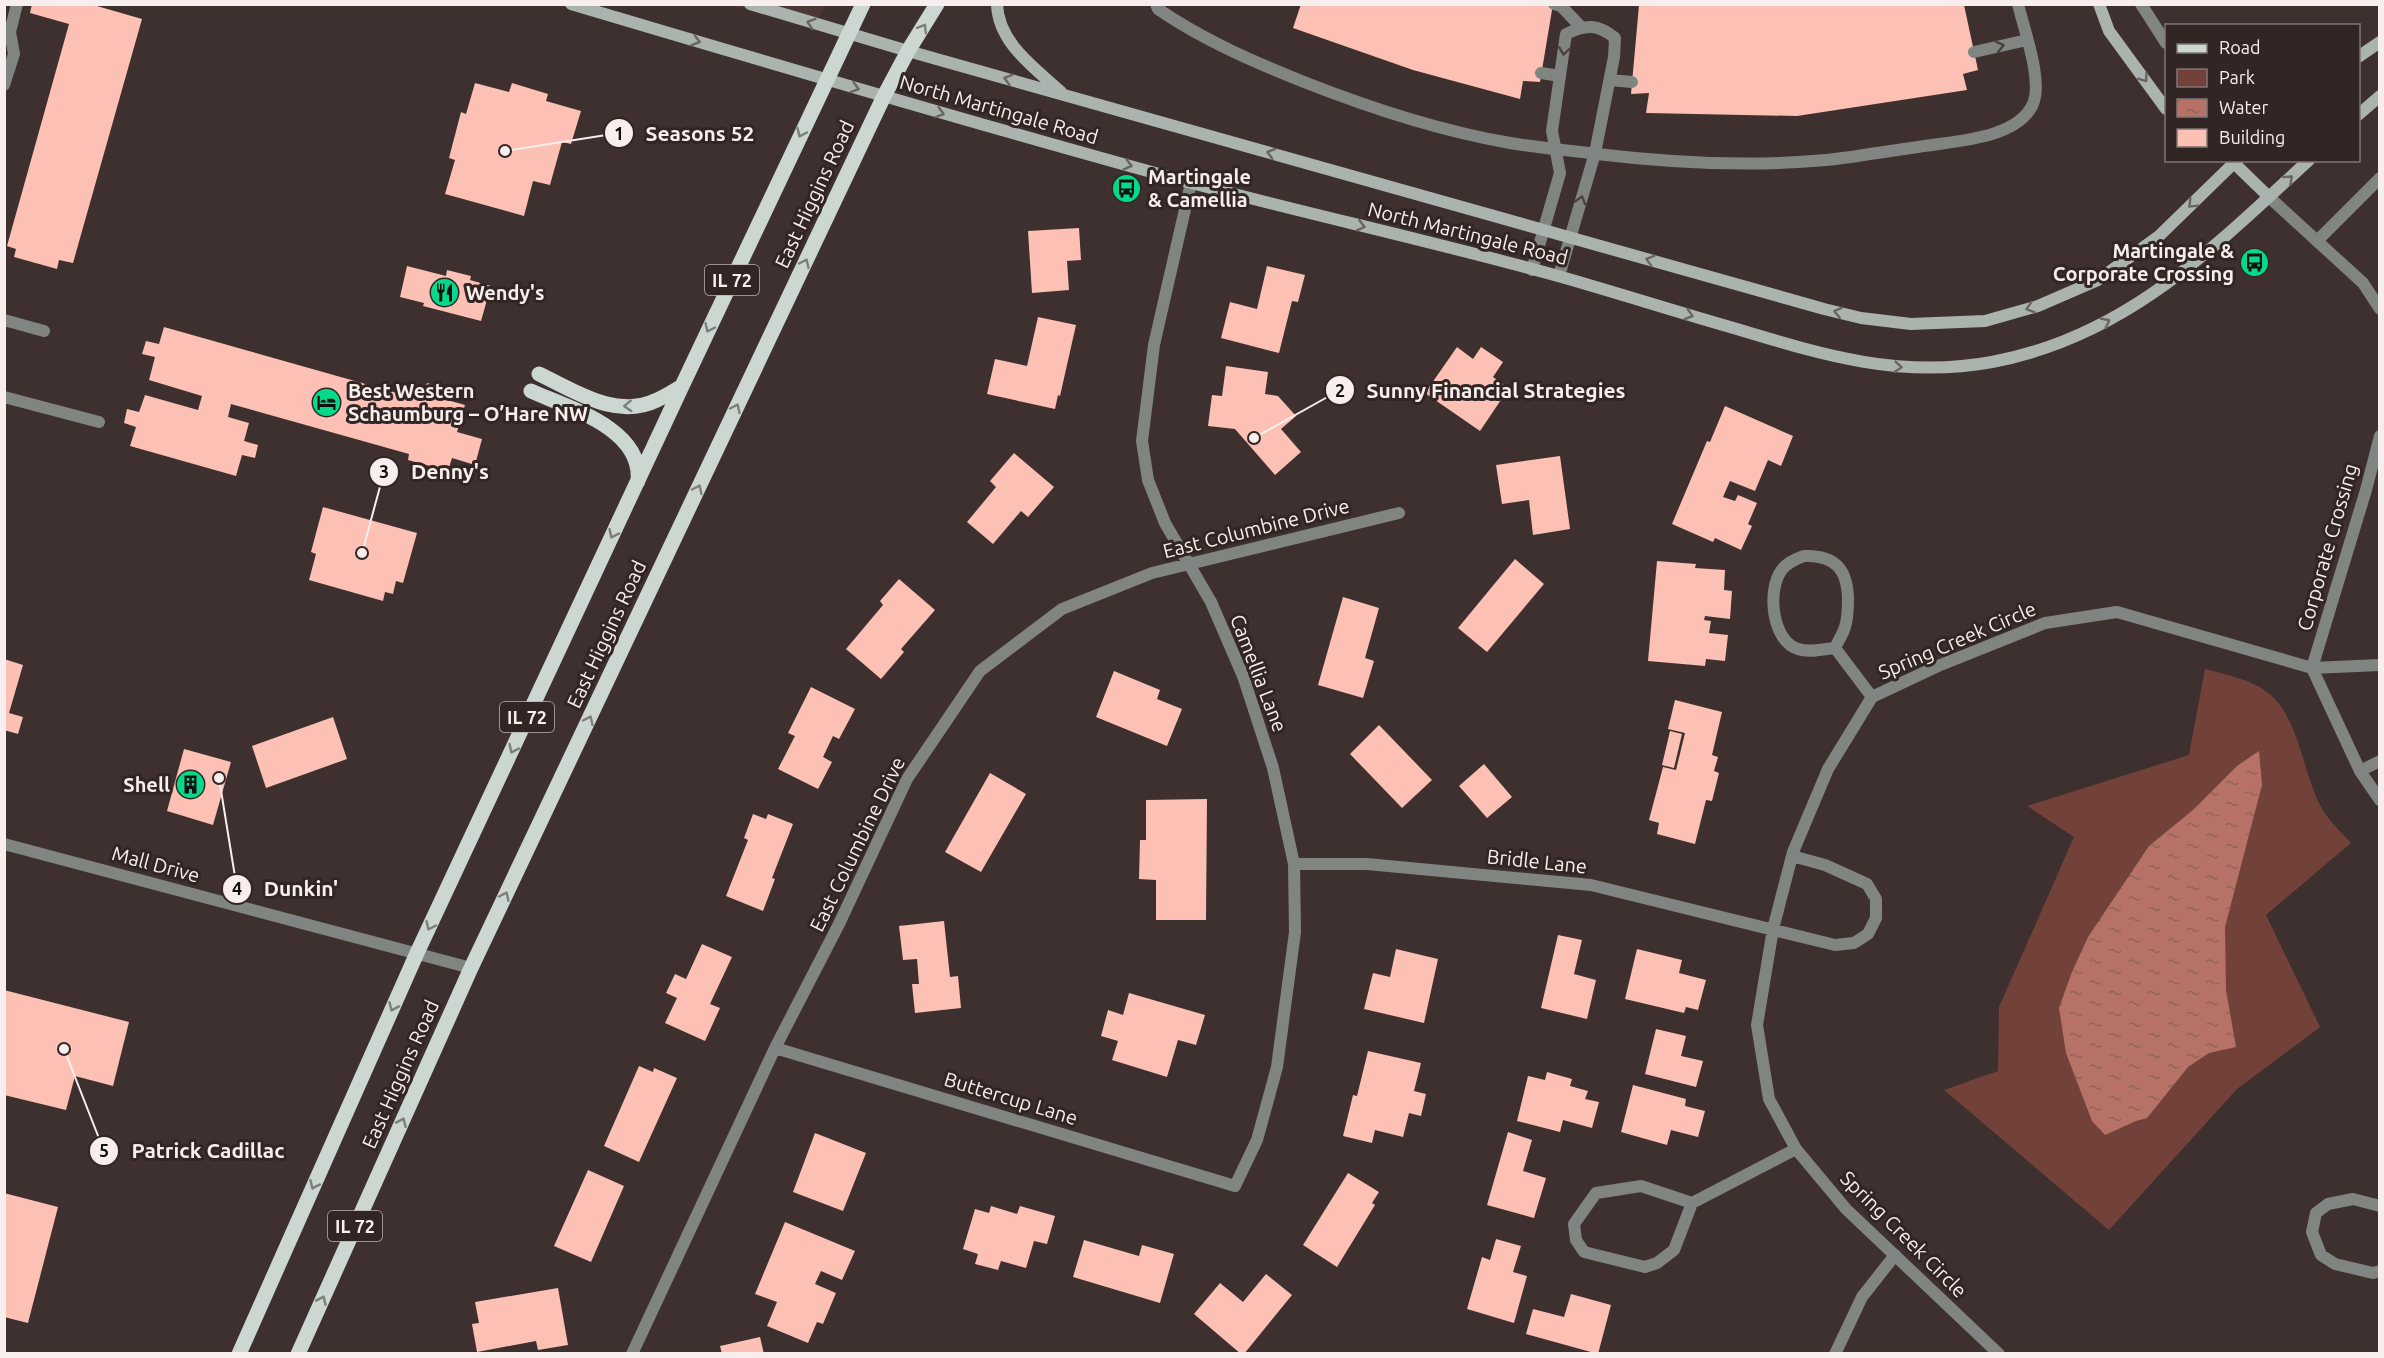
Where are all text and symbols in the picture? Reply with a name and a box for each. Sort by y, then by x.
one-way arrow [806,18,817,30]
one-way arrow [915,24,927,34]
legend [2165,24,2360,162]
one-way arrow [690,34,701,46]
text: Road [2219,37,2261,57]
one-way arrow [1995,40,2005,53]
one-way arrow [1558,46,1570,56]
text: Park [2219,67,2255,87]
street label: North Martingale Road [897,70,1101,148]
one-way arrow [2136,71,2147,82]
one-way arrow [1003,74,1014,86]
one-way arrow [849,81,860,93]
text: Water [2219,97,2269,117]
one-way arrow [935,105,945,118]
callout: Seasons 52 [604,114,766,153]
street label: East Higgins Road [770,117,858,271]
text: Seasons 52 [646,121,754,145]
text: 1 [614,123,624,143]
one-way arrow [797,126,809,137]
text: Building [2219,127,2285,147]
one-way arrow [1267,148,1277,161]
one-way arrow [1122,158,1133,170]
place label: Martingale & Camellia [1148,165,1251,211]
bus stop icon: Martingale & Camellia [1111,172,1143,204]
one-way arrow [2282,175,2292,186]
one-way arrow [1574,195,1586,206]
street label: North Martingale Road [1365,197,1571,269]
one-way arrow [2189,197,2199,208]
one-way arrow [1356,218,1366,231]
place label: Martingale & Corporate Crossing [2053,239,2234,285]
bus stop icon: Martingale & Corporate Crossing [2239,246,2271,278]
one-way arrow [1645,255,1656,267]
one-way arrow [797,259,809,270]
road number: IL 72 [705,265,759,295]
restaurant icon: Wendy's [429,276,461,308]
place label: Wendy's [466,281,544,304]
one-way arrow [2025,301,2036,313]
one-way arrow [1833,307,1843,320]
one-way arrow [1683,308,1694,320]
one-way arrow [2100,318,2111,330]
one-way arrow [705,321,717,332]
one-way arrow [1894,360,1903,373]
callout: Sunny Financial Strategies [1325,371,1638,410]
text: Sunny Financial Strategies [1366,378,1626,402]
place label: Best Western Schaumburg – O’Hare NW [348,379,588,425]
text: 2 [1335,380,1345,400]
hotel icon: Best Western Schaumburg – O’Hare NW [311,386,343,418]
one-way arrow [623,400,632,413]
one-way arrow [729,403,741,414]
callout: Denny's [369,452,501,491]
text: Denny's [411,459,489,483]
text: 3 [379,461,389,481]
street label: Corporate Crossing [2292,461,2362,633]
one-way arrow [691,484,703,495]
street label: East Columbine Drive [1160,494,1352,562]
one-way arrow [608,528,620,539]
street label: East Higgins Road [562,557,650,711]
street label: Spring Creek Circle [1875,596,2039,684]
street label: Camellia Lane [1226,611,1292,735]
road number: IL 72 [500,702,554,732]
one-way arrow [581,716,593,727]
one-way arrow [508,742,520,753]
street label: East Columbine Drive [805,753,909,935]
building icon: Shell [175,768,207,800]
place label: Shell [123,773,170,796]
street label: Mall Drive [110,841,202,887]
street label: Bridle Lane [1486,844,1588,878]
callout: Dunkin' [222,869,351,908]
text: Dunkin' [264,876,338,900]
text: 4 [232,878,242,898]
one-way arrow [498,892,510,903]
one-way arrow [426,919,438,930]
street label: East Higgins Road [357,996,443,1152]
one-way arrow [389,1000,401,1011]
street label: Buttercup Lane [941,1067,1081,1129]
one-way arrow [394,1117,406,1128]
callout: Patrick Cadillac [89,1131,296,1170]
text: Patrick Cadillac [131,1138,285,1162]
text: 5 [99,1140,109,1160]
street label: Spring Creek Circle [1836,1166,1972,1302]
one-way arrow [309,1179,321,1190]
road number: IL 72 [328,1211,382,1241]
one-way arrow [315,1295,327,1306]

